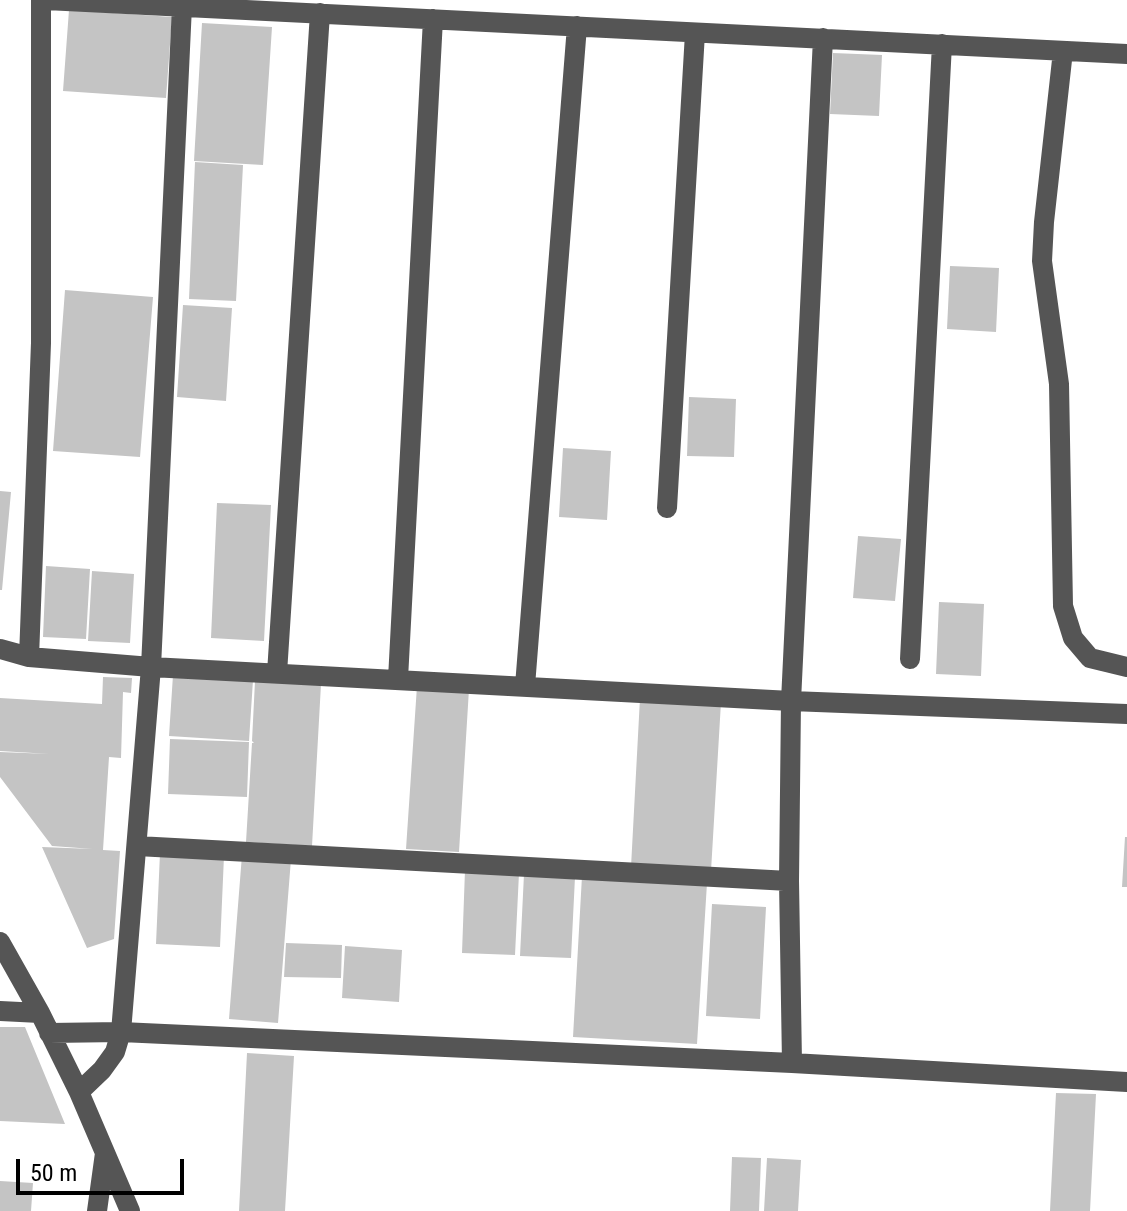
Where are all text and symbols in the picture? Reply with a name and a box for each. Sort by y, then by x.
scale bar [20,1143,188,1193]
text: 50 m [30,1159,77,1187]

